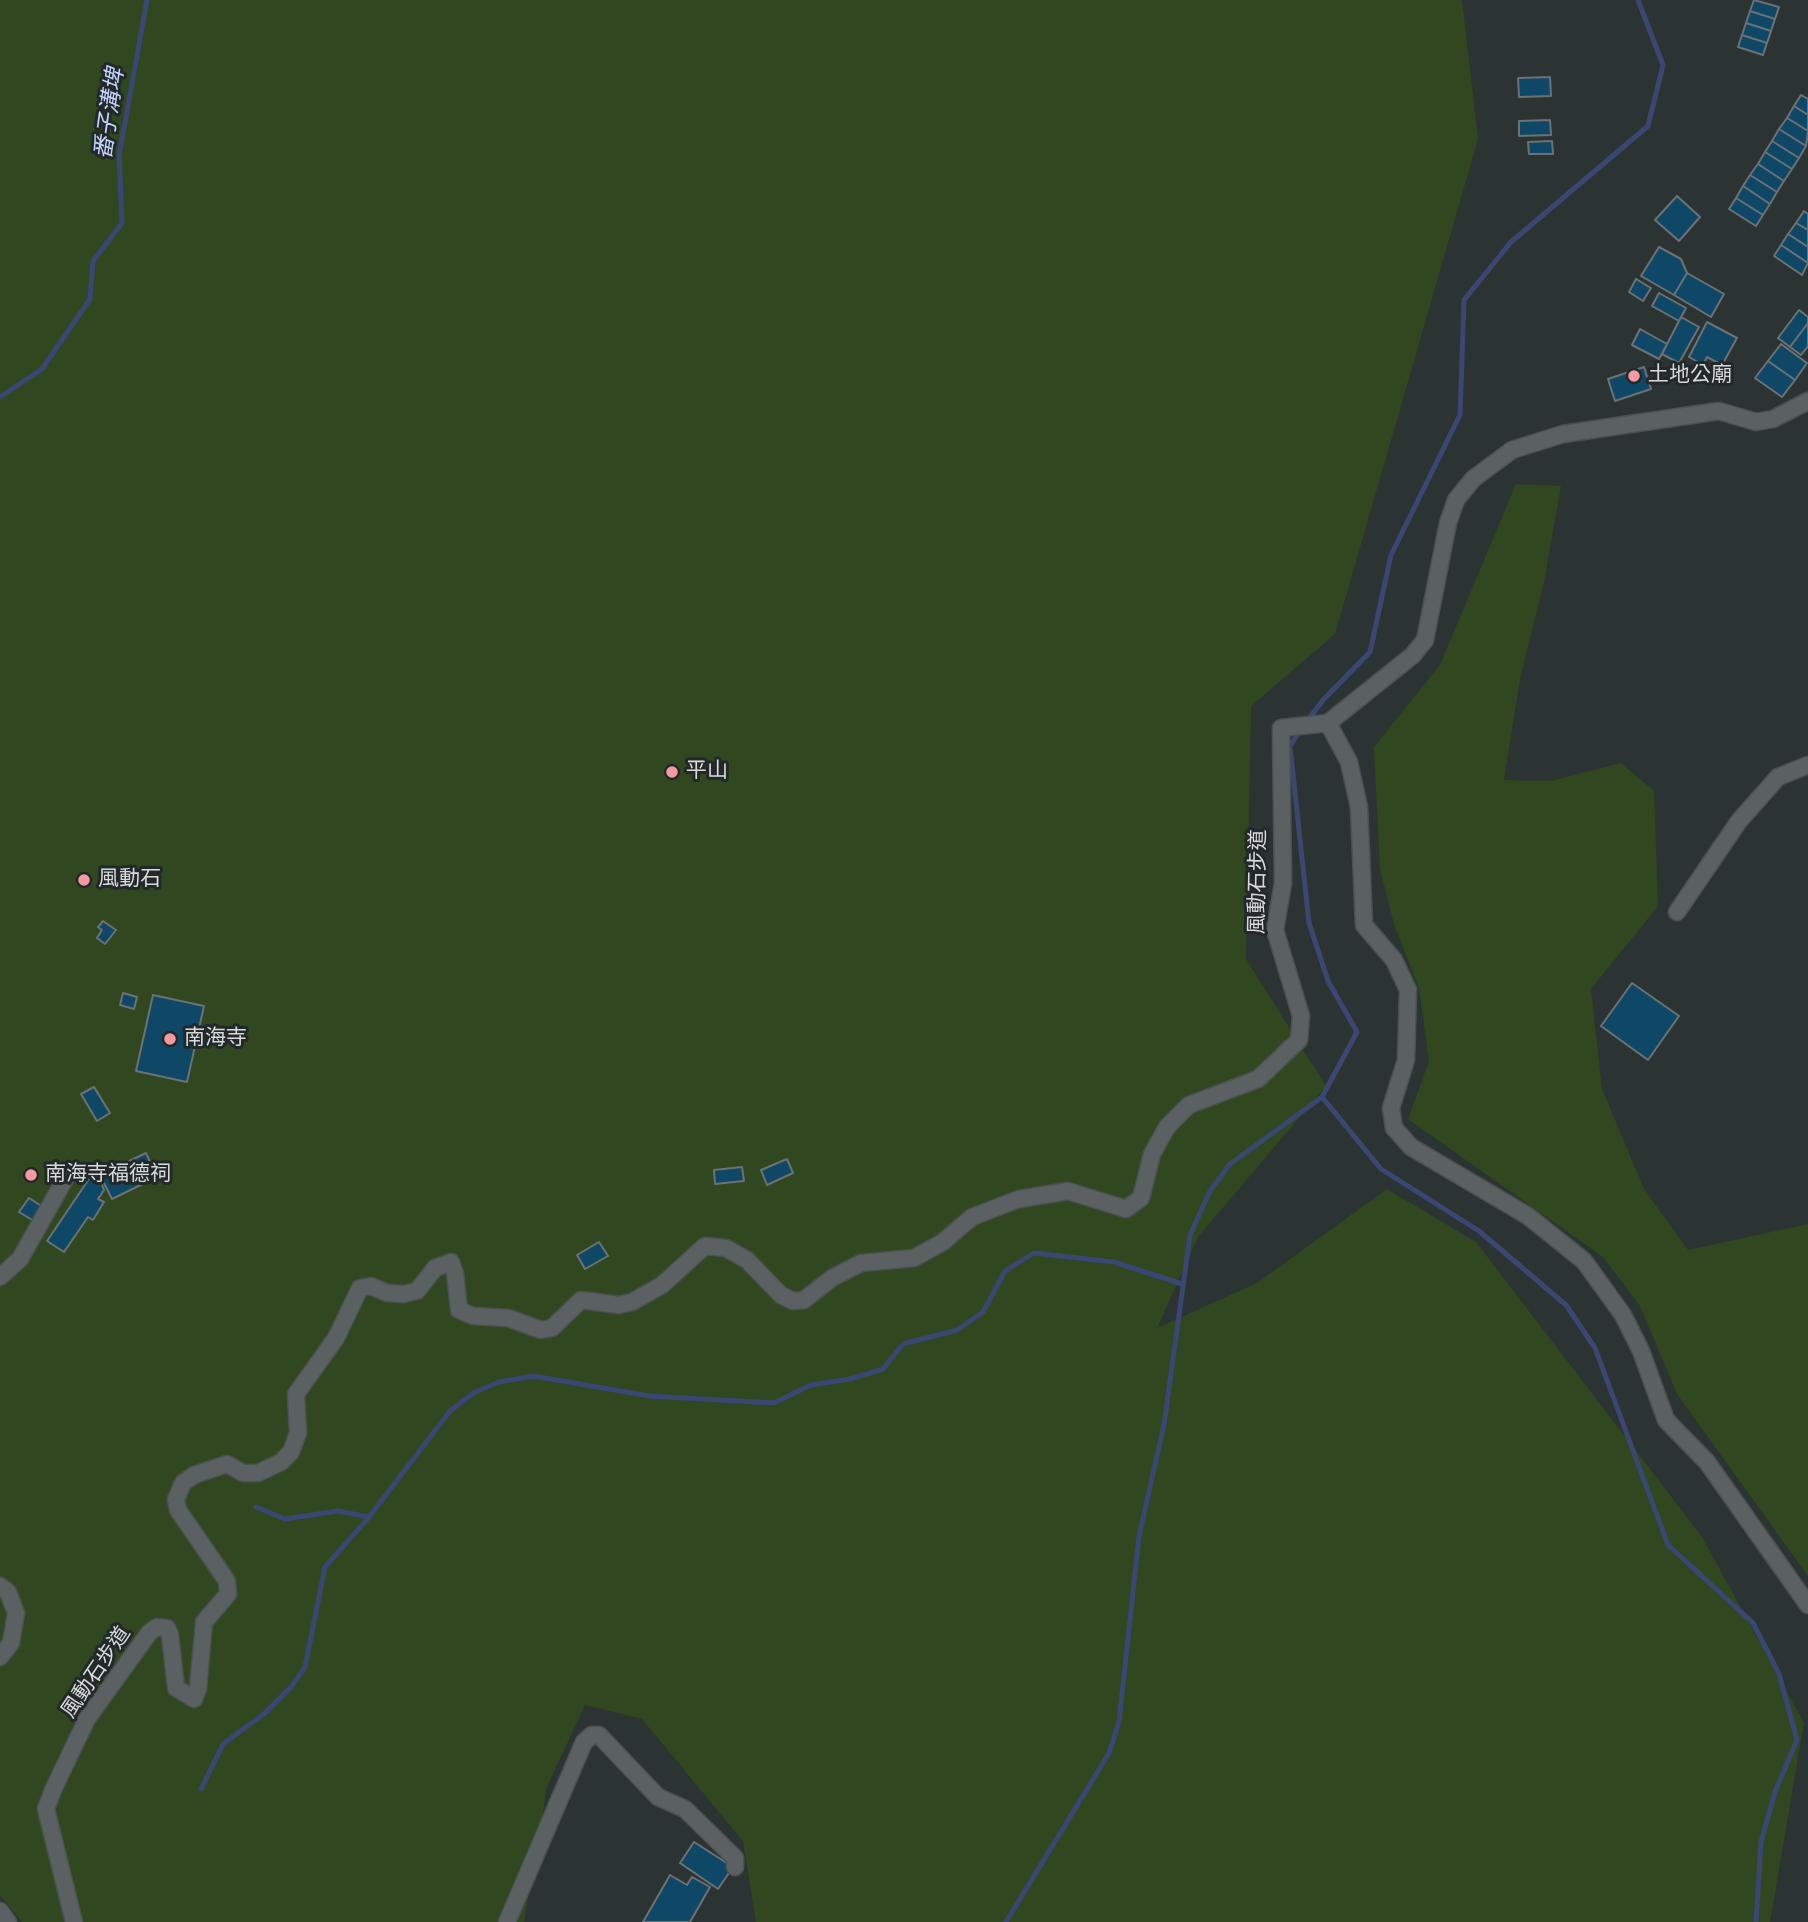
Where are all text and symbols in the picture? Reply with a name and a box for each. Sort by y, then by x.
water label: 番子溝埤 [91,67,131,161]
place label: 土地公廟 [1648,363,1732,389]
marker: 土地公廟 [1626,368,1642,384]
place label: 平山 [686,759,728,785]
marker: 平山 [664,764,680,780]
street label: 風動石步道 [1245,829,1273,935]
place label: 風動石 [98,867,161,893]
marker: 風動石 [76,872,92,888]
place label: 南海寺 [184,1026,247,1052]
marker: 南海寺 [162,1031,178,1047]
place label: 南海寺福德祠 [45,1162,171,1188]
marker: 南海寺福德祠 [23,1167,39,1183]
street label: 風動石步道 [57,1622,137,1724]

